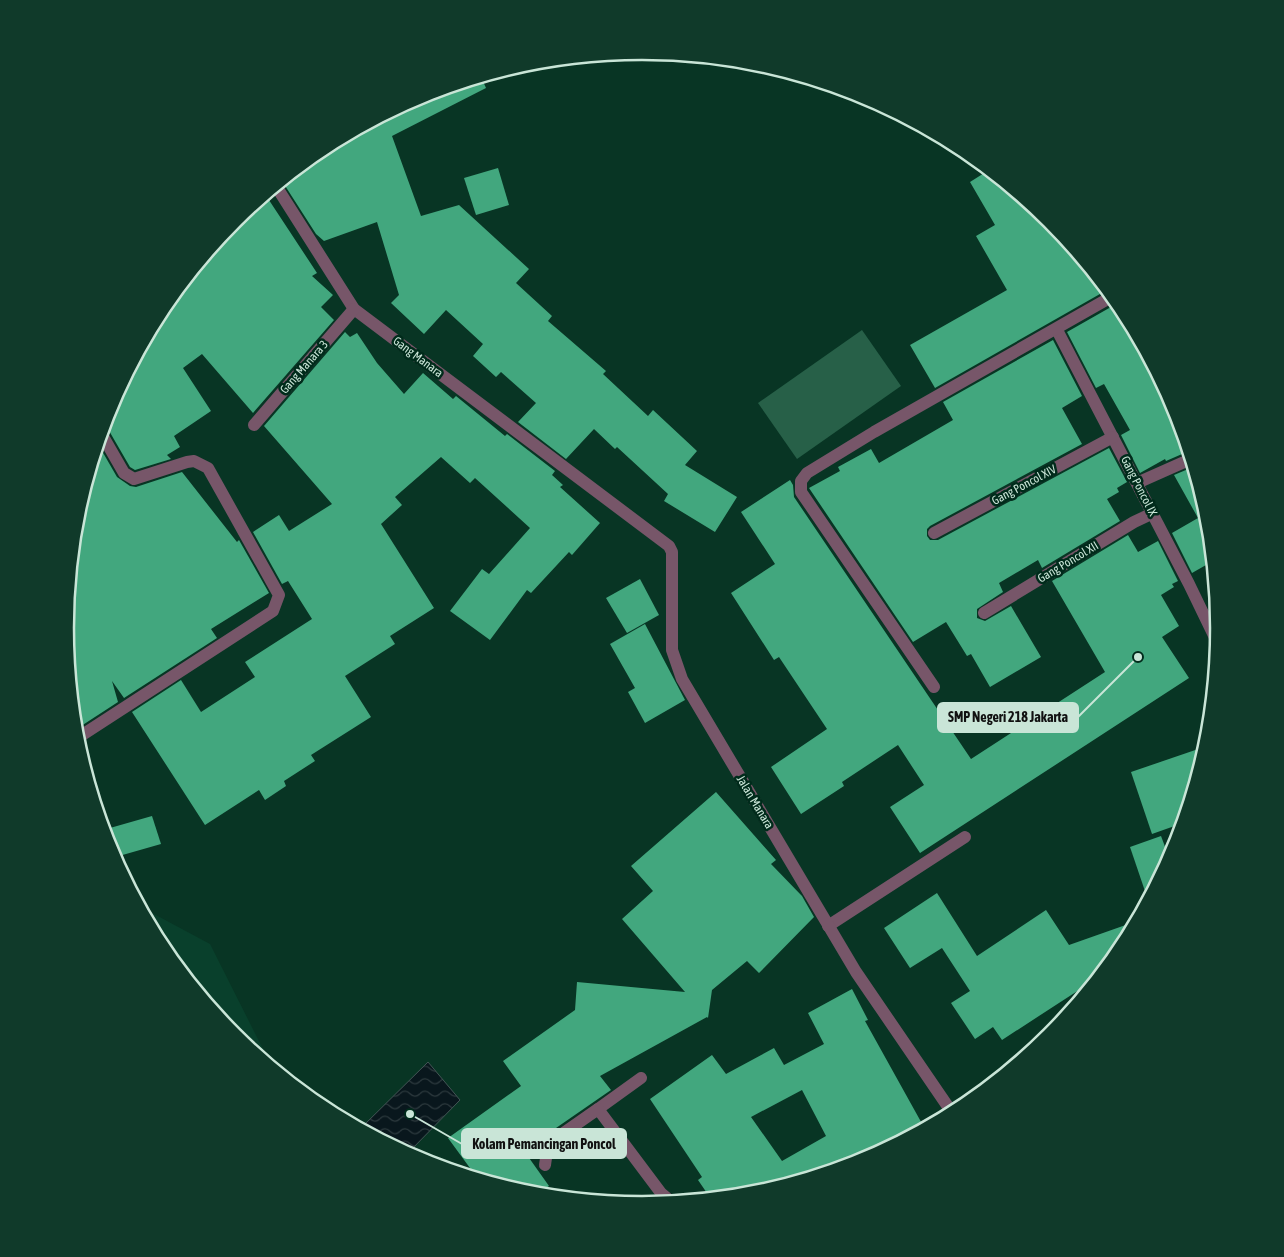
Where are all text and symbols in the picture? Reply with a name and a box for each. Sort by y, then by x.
street label: Gang Manara [390,334,446,380]
street label: Gang Manara 3 [277,338,331,396]
street label: Gang Poncol IX [1118,454,1160,519]
street label: Gang Poncol XIV [989,462,1059,508]
street label: Gang Poncol XII [1035,538,1101,586]
callout: SMP Negeri 218 Jakarta [938,703,1078,732]
text: SMP Negeri 218 Jakarta [948,709,1068,725]
street label: Jalan Manara [734,773,776,831]
callout: Kolam Pemancingan Poncol [462,1129,626,1158]
text: Kolam Pemancingan Poncol [472,1136,616,1152]

